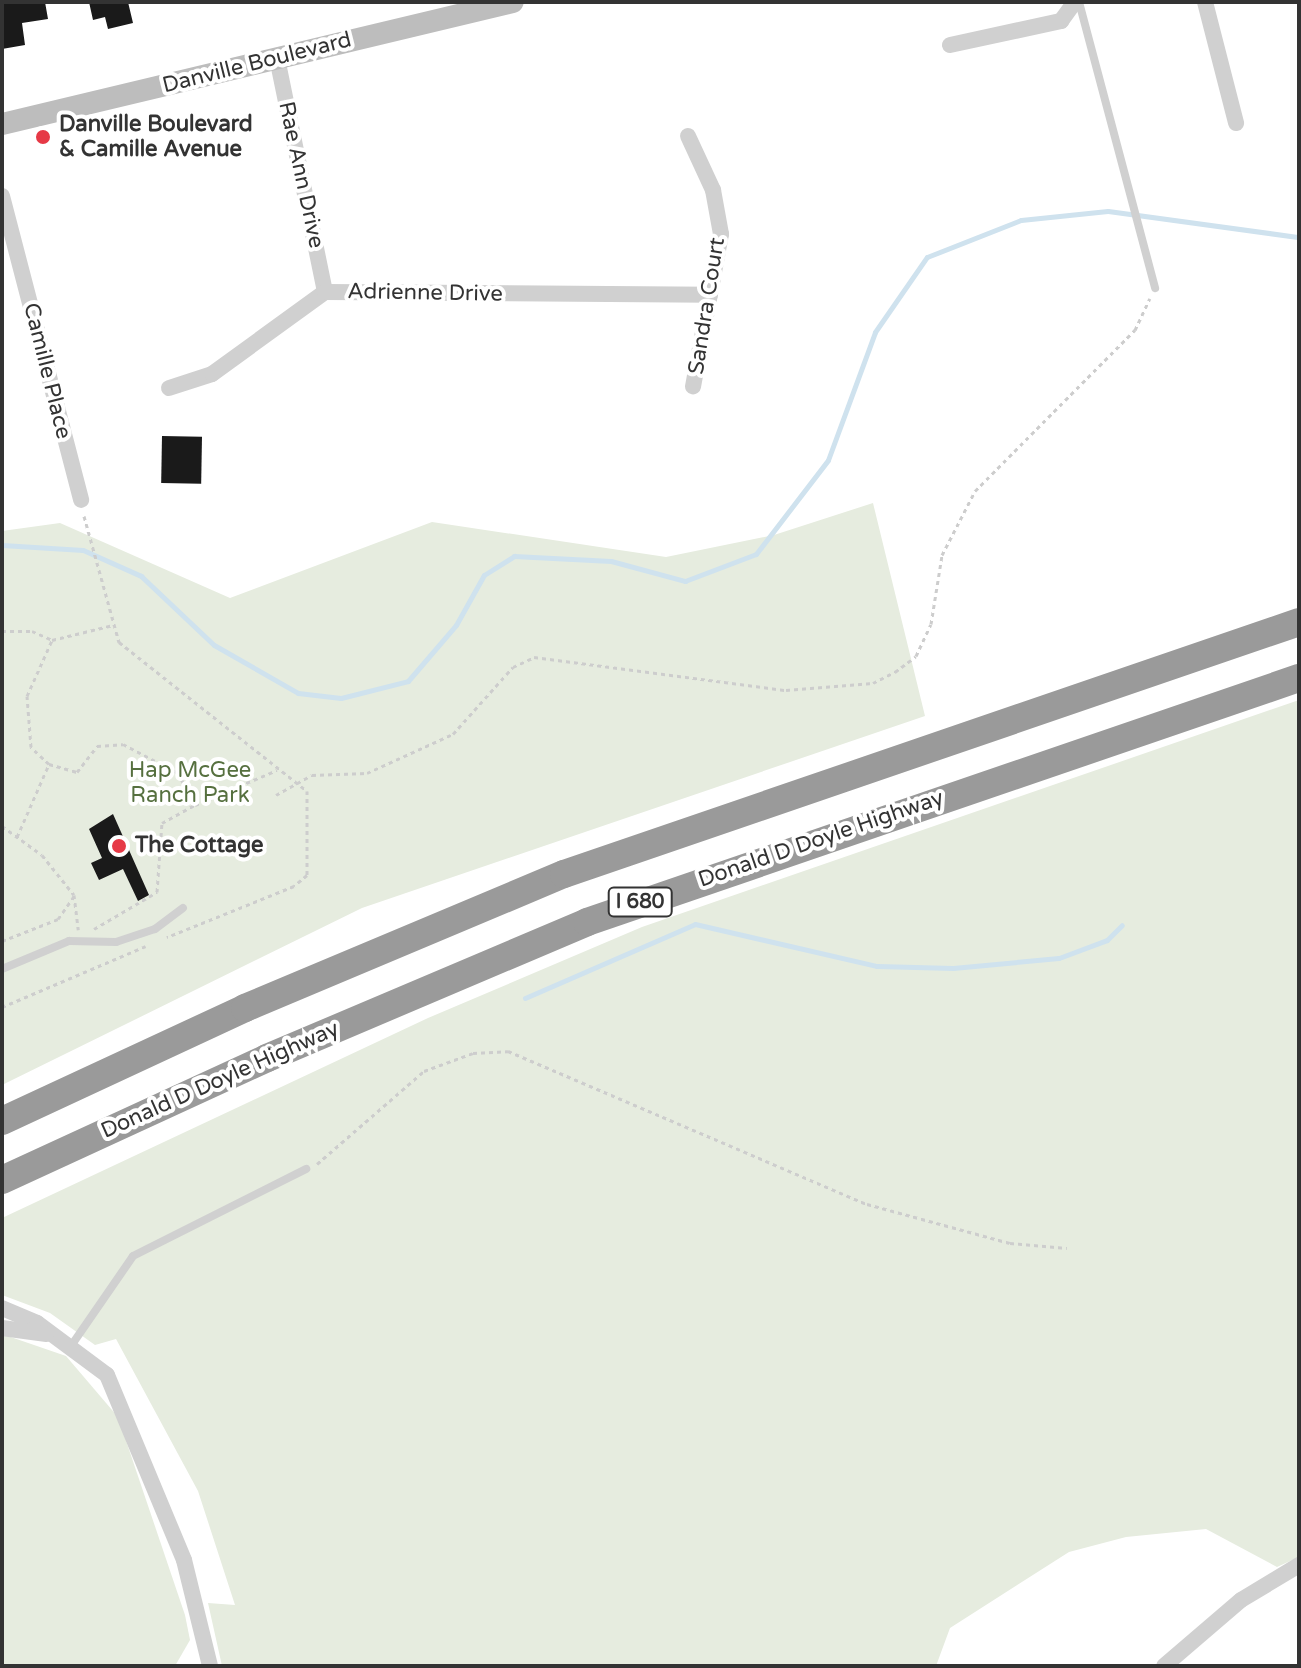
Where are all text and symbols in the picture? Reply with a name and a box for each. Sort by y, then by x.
street label: Danville Boulevard [160,27,354,99]
street label: Rae Ann Drive [273,99,329,251]
place label: Danville Boulevard & Camille Avenue [59,111,253,162]
marker: Danville Boulevard & Camille Avenue [34,128,52,146]
street label: Sandra Court [683,236,731,376]
street label: Adrienne Drive [347,278,503,308]
street label: Camille Place [17,300,77,442]
park label: Hap McGee Ranch Park [129,757,251,808]
street label: Donald D Doyle Highway [695,785,947,893]
place label: The Cottage [135,833,264,859]
marker: The Cottage [110,837,128,855]
road number: I 680 [606,886,674,918]
street label: Donald D Doyle Highway [97,1016,343,1144]

